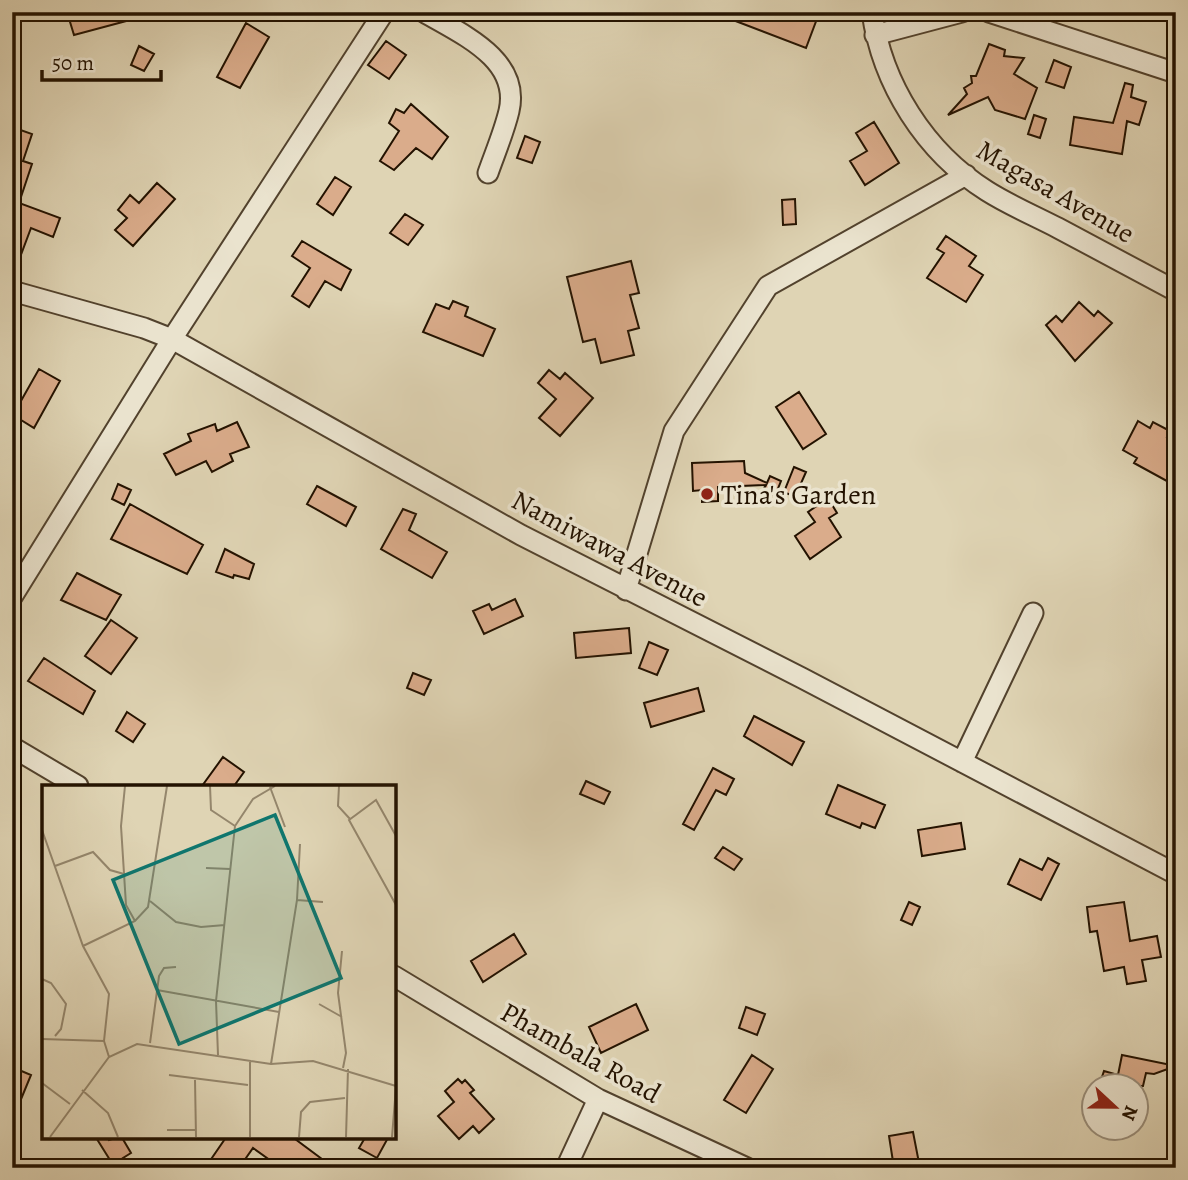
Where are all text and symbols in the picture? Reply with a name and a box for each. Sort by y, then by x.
scale bar [42,38,161,82]
text: 50 m [52,49,94,77]
street label: Magasa Avenue [970,131,1141,252]
place label: Tina's Garden [721,476,876,514]
street label: Namiwawa Avenue [505,481,714,617]
marker: Tina's Garden [699,486,715,502]
inset map [42,785,396,1138]
street label: Phambala Road [494,993,668,1113]
north arrow [1080,1072,1150,1142]
text: N [1115,1102,1144,1124]

